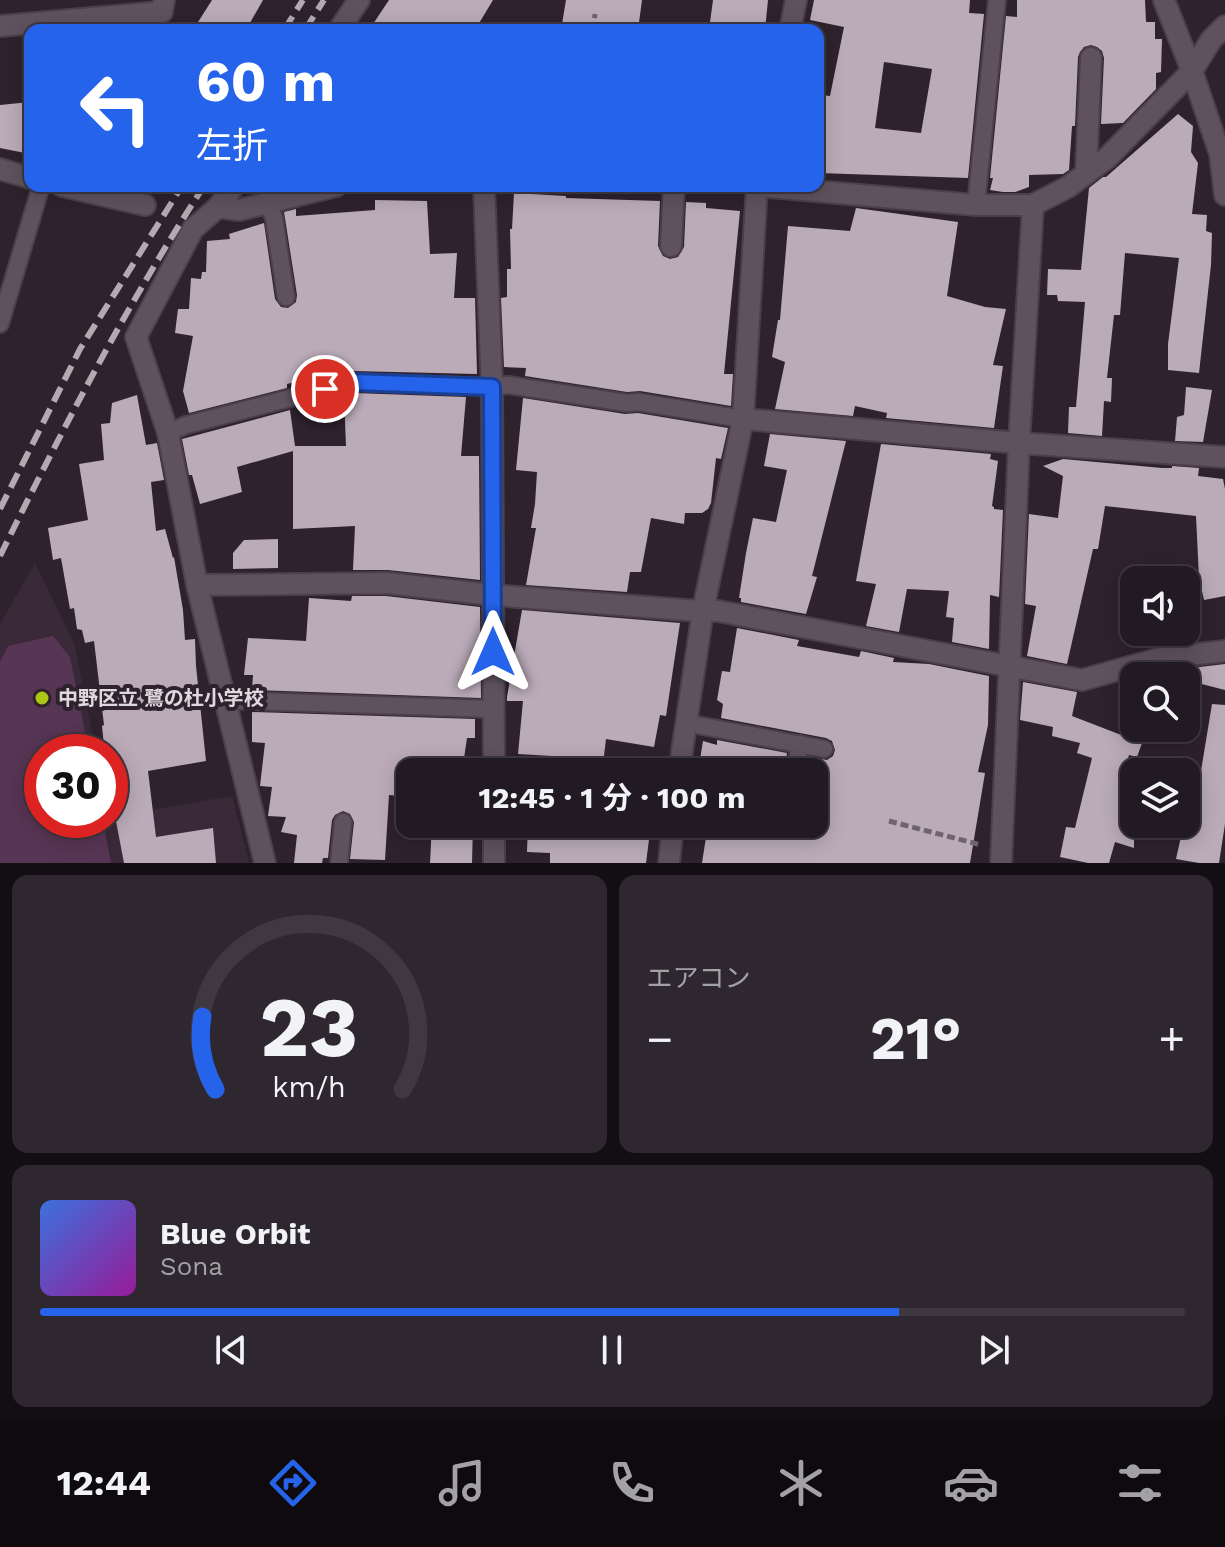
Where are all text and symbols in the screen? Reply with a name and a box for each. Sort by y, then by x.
text: 60 m [196,49,335,115]
icon: left [64,56,168,160]
text: 左折 [196,125,268,167]
pin [291,355,359,423]
icon: arrive [303,367,347,411]
map controls [1120,566,1200,838]
button: sound [1120,566,1200,646]
position arrow [451,610,535,694]
button: search [1120,662,1200,742]
place label: 中野区立 鷺の杜小学校 [58,686,264,710]
marker: 中野区立 鷺の杜小学校 [33,689,51,707]
speed limit sign: 30 [24,734,128,838]
button: layers [1120,758,1200,838]
text: 12:45 · 1 分 · 100 m [479,780,745,815]
text: エアコン [647,963,751,993]
text: 23 [260,979,359,1076]
text: 21° [870,1003,961,1074]
text: − [647,1013,673,1065]
text: + [1158,1013,1185,1065]
text: km/h [272,1070,346,1104]
text: Blue Orbit [160,1216,310,1251]
text: Sona [160,1251,223,1281]
icon: previous [209,1328,253,1372]
icon: pause [590,1328,634,1372]
icon: next [972,1328,1016,1372]
icon: directions [265,1455,321,1511]
icon: music [434,1455,490,1511]
icon: phone [604,1455,660,1511]
icon: climate [773,1455,829,1511]
icon: car [943,1455,999,1511]
icon: filters [1112,1455,1168,1511]
text: 12:44 [57,1462,151,1504]

